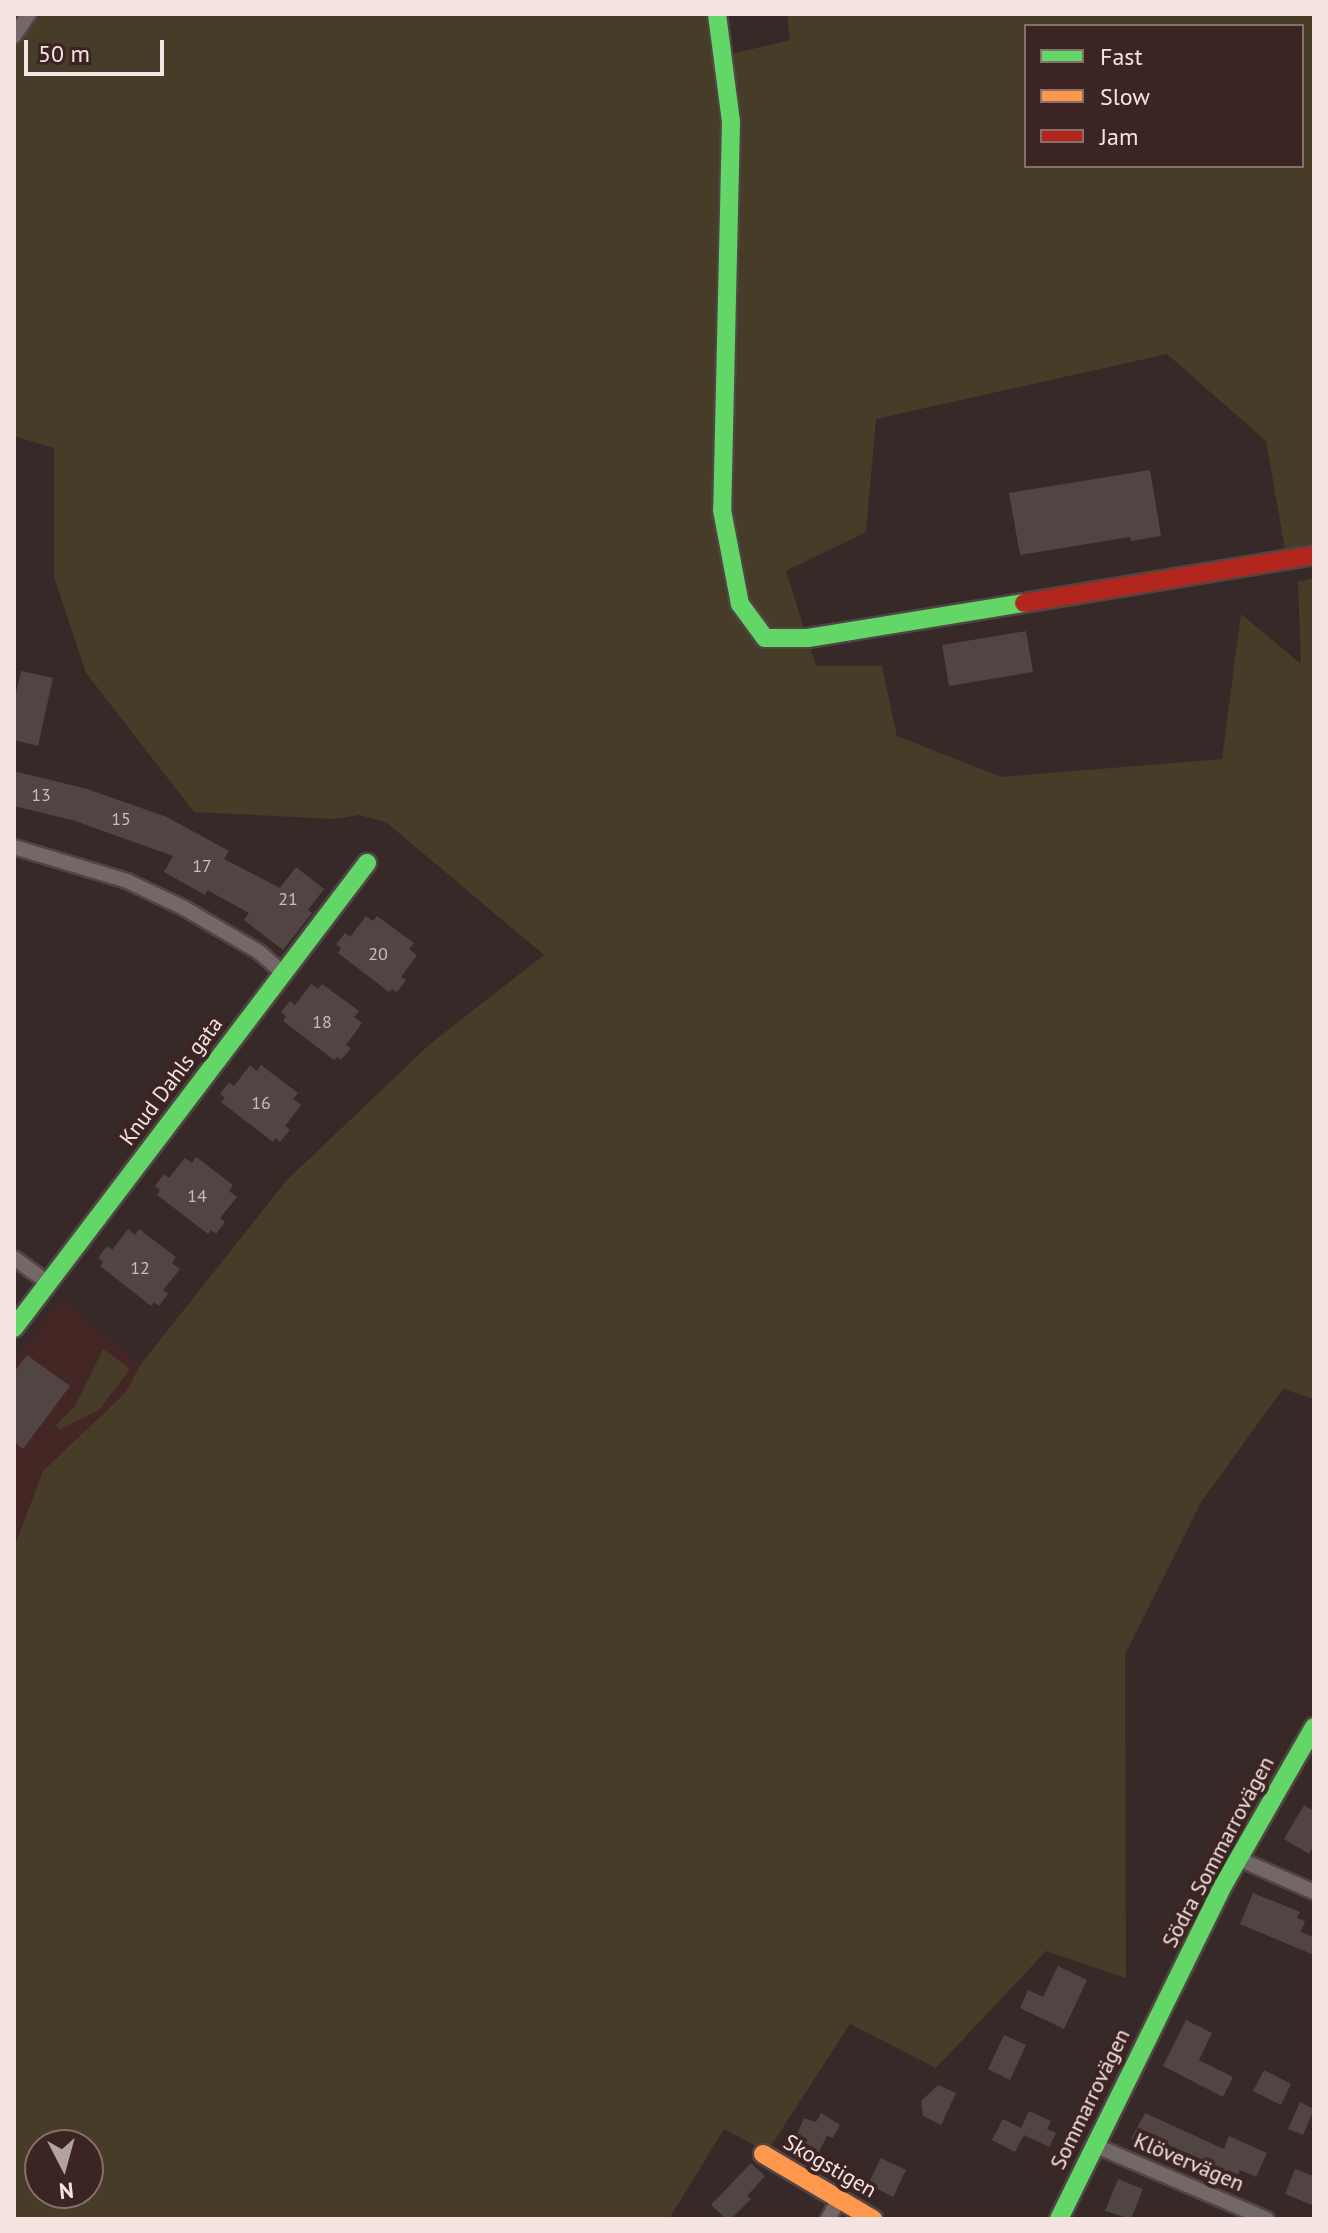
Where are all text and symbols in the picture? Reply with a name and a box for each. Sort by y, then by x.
scale bar [28,24,168,74]
legend [1024,24,1304,168]
text: 50 m [38,38,90,69]
text: Fast [1100,41,1143,72]
text: Slow [1100,81,1150,112]
text: Jam [1100,121,1138,152]
house number: 13 [31,784,51,806]
house number: 15 [111,808,131,830]
house number: 17 [192,855,212,877]
house number: 21 [278,888,298,910]
house number: 20 [368,943,388,965]
street label: Knud Dahls gata [114,1011,228,1151]
house number: 18 [312,1011,332,1033]
house number: 16 [251,1092,271,1114]
house number: 14 [187,1185,207,1207]
house number: 12 [130,1257,150,1279]
street label: Södra Sommarrovägen [1156,1752,1280,1952]
street label: Sommarrovägen [1045,2024,1135,2174]
street label: Klövervägen [1130,2127,1248,2197]
north arrow [24,2129,104,2209]
street label: Skogstigen [779,2129,881,2203]
text: N [58,2176,75,2206]

